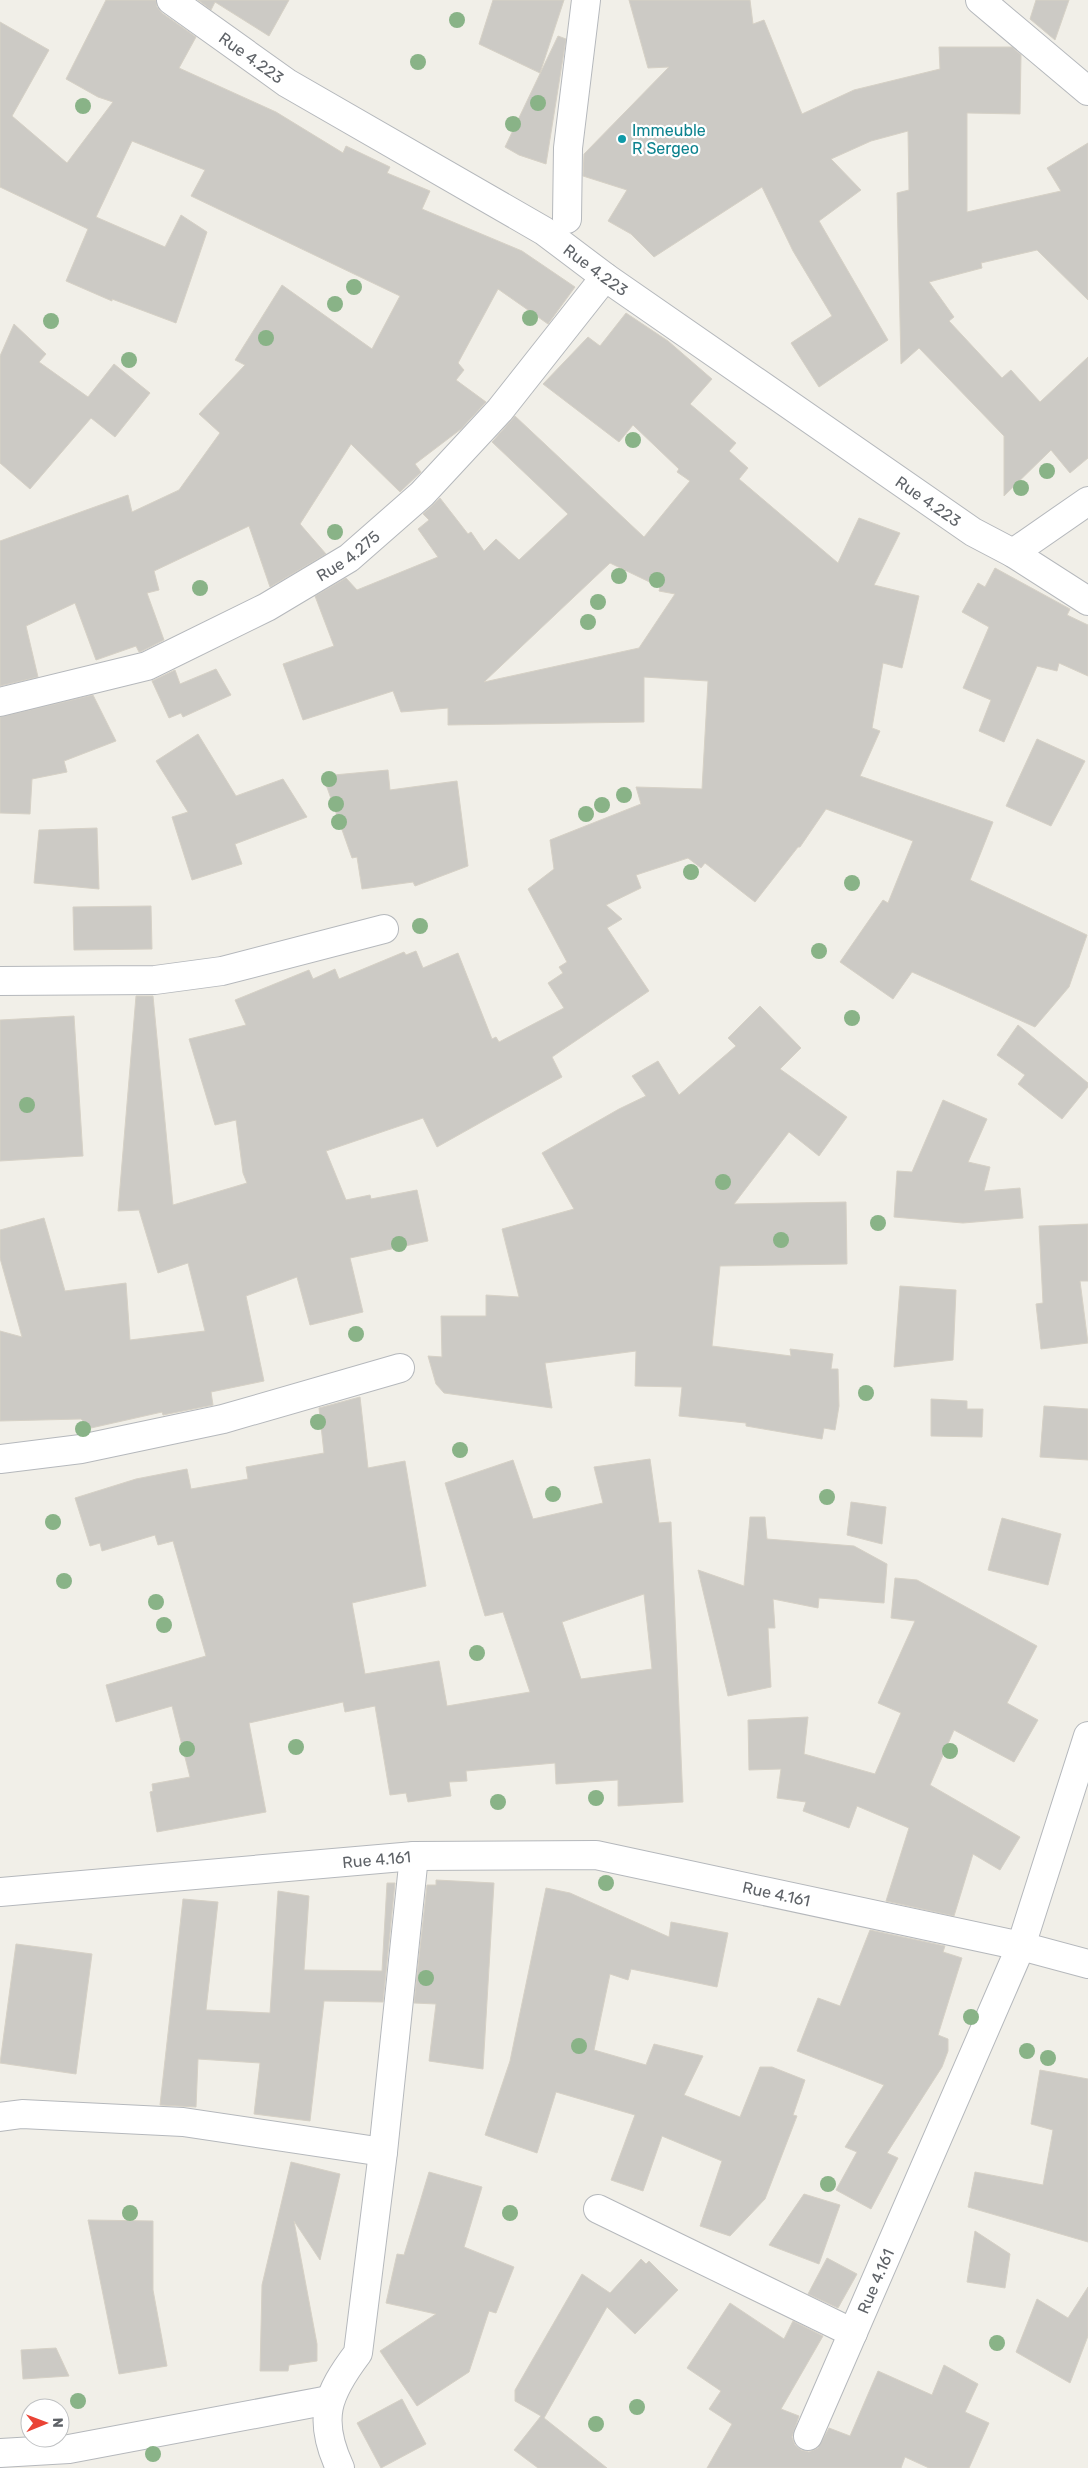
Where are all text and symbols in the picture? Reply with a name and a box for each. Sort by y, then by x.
street label: Rue 4.223 [215,28,288,87]
place label: Immeuble R Sergeo [632,121,706,158]
marker: Immeuble R Sergeo [616,133,628,145]
street label: Rue 4.223 [560,240,632,300]
street label: Rue 4.223 [892,472,965,530]
street label: Rue 4.275 [313,526,383,585]
street label: Rue 4.161 [342,1847,412,1872]
street label: Rue 4.161 [741,1877,812,1910]
street label: Rue 4.161 [853,2246,898,2316]
north arrow [20,2398,70,2448]
text: N [49,2418,66,2428]

